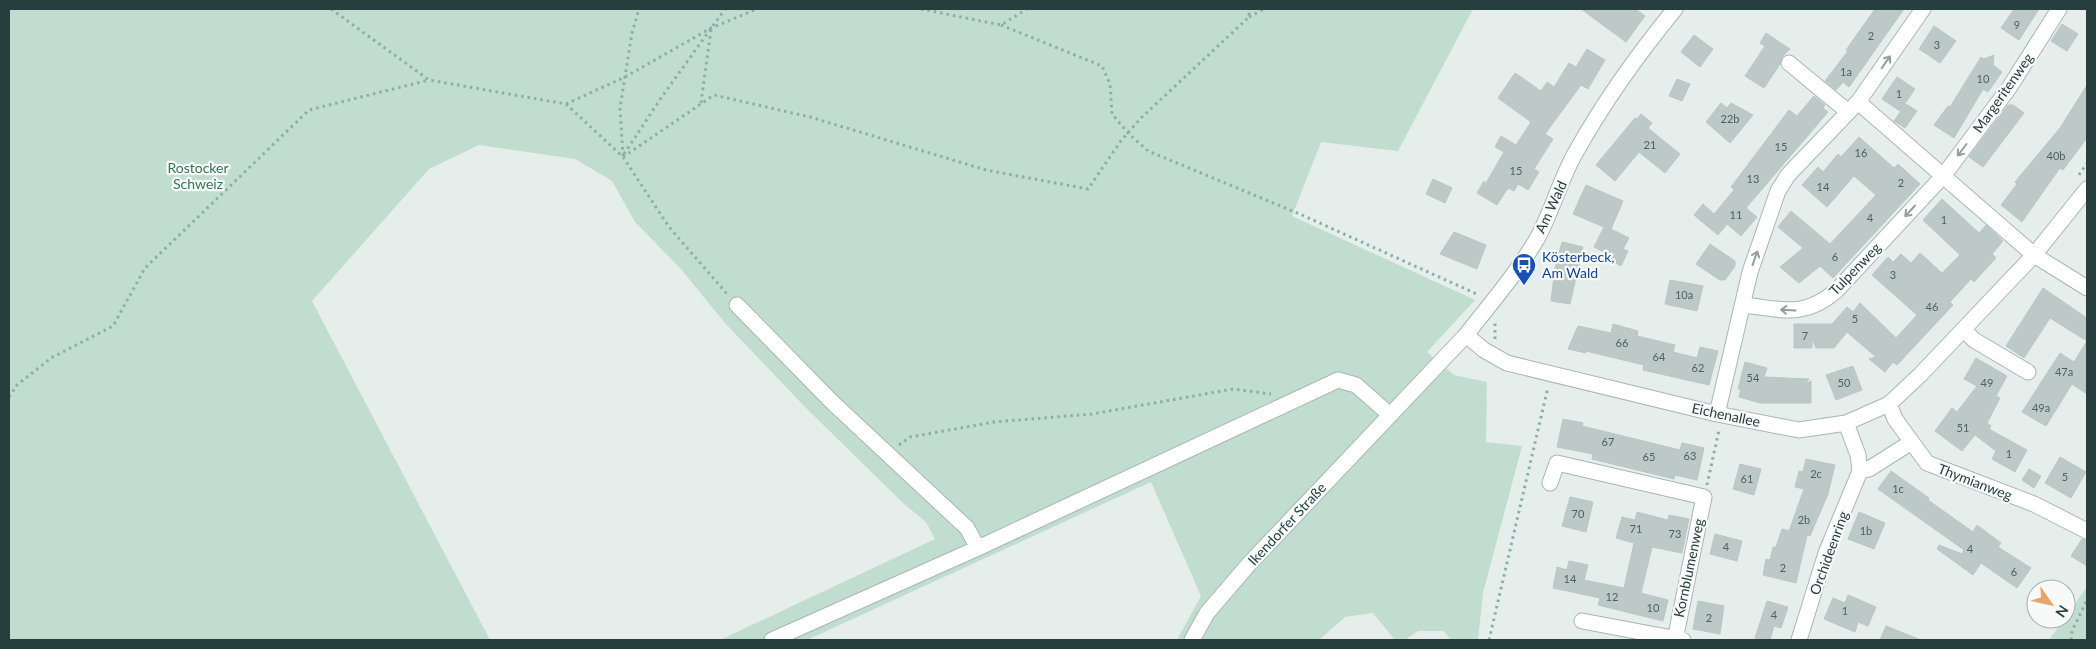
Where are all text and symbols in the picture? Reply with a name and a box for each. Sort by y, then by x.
house number: 9 [2014,18,2020,31]
house number: 2 [1868,29,1874,42]
house number: 3 [1934,38,1940,51]
street label: Margeritenweg [1969,50,2036,136]
one-way arrow [1881,55,1891,69]
house number: 1a [1840,65,1852,78]
house number: 10 [1977,72,1990,85]
house number: 1 [1896,87,1902,100]
house number: 22b [1721,112,1739,125]
house number: 21 [1644,138,1656,151]
house number: 15 [1775,140,1787,153]
one-way arrow [1957,143,1968,156]
house number: 16 [1855,146,1867,159]
house number: 40b [2047,149,2065,162]
park label: Rostocker Schweiz [167,159,229,192]
house number: 15 [1510,164,1522,177]
house number: 13 [1747,172,1759,185]
house number: 2 [1898,176,1904,189]
street label: Am Wald [1531,178,1570,236]
house number: 14 [1817,180,1830,193]
one-way arrow [1905,204,1917,217]
house number: 11 [1730,208,1742,221]
house number: 4 [1867,211,1874,224]
house number: 1 [1941,213,1947,226]
street label: Tulpenweg [1825,239,1884,298]
place label: Kösterbeck, Am Wald [1542,248,1614,281]
house number: 6 [1832,250,1838,263]
one-way arrow [1751,251,1760,266]
bus stop icon: Kösterbeck, Am Wald [1511,252,1537,286]
house number: 3 [1890,268,1896,281]
house number: 10a [1675,288,1693,301]
house number: 46 [1926,300,1938,313]
one-way arrow [1781,305,1797,314]
house number: 5 [1852,312,1858,325]
house number: 7 [1802,329,1808,342]
house number: 66 [1616,336,1628,349]
house number: 64 [1653,350,1666,363]
house number: 62 [1692,361,1704,374]
house number: 47a [2055,365,2073,378]
house number: 54 [1747,371,1760,384]
house number: 50 [1838,376,1851,389]
house number: 49 [1981,376,1993,389]
street label: Eichenallee [1690,399,1762,430]
house number: 49a [2032,401,2050,414]
house number: 51 [1957,421,1969,434]
house number: 67 [1602,435,1614,448]
house number: 1 [2006,447,2012,460]
house number: 63 [1684,449,1696,462]
house number: 65 [1643,450,1655,463]
street label: Thymianweg [1936,460,2015,503]
house number: 2c [1810,467,1822,480]
house number: 5 [2062,470,2068,483]
house number: 61 [1741,472,1753,485]
street label: Ikendorfer Straße [1244,479,1329,569]
house number: 1c [1892,482,1904,495]
house number: 70 [1572,507,1585,520]
street label: Orchideenring [1806,509,1852,597]
house number: 2b [1798,513,1810,526]
street label: Kornblumenweg [1670,517,1707,619]
house number: 71 [1630,522,1642,535]
house number: 1b [1860,524,1872,537]
house number: 73 [1669,527,1681,540]
house number: 4 [1723,540,1730,553]
house number: 4 [1967,542,1974,555]
house number: 2 [1780,561,1786,574]
house number: 6 [2011,565,2017,578]
house number: 14 [1564,572,1577,585]
north arrow [2026,579,2076,629]
house number: 12 [1606,590,1618,603]
house number: 10 [1647,601,1660,614]
text: N [2052,602,2072,621]
house number: 1 [1842,604,1848,617]
house number: 4 [1771,608,1778,621]
house number: 2 [1706,611,1712,624]

